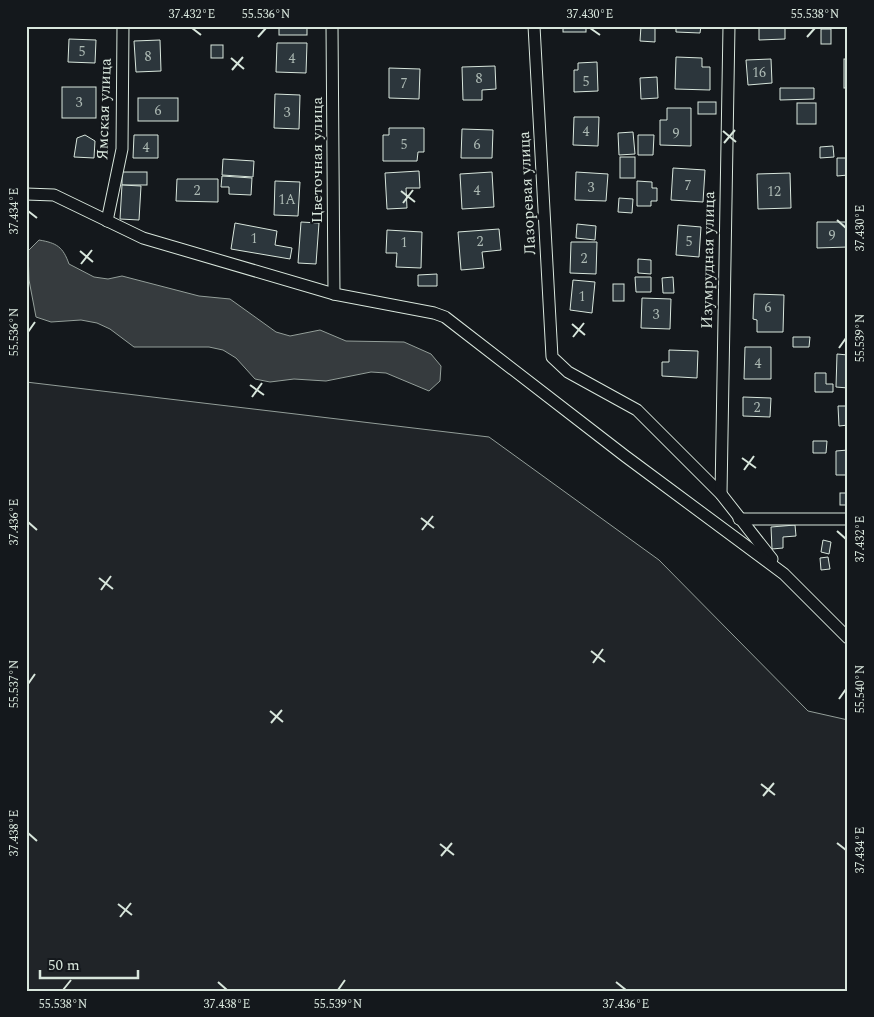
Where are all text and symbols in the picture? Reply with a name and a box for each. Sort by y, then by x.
text: 37.432°E [169,5,215,24]
text: 55.536°N [242,5,290,24]
text: 37.430°E [567,5,613,24]
text: 55.538°N [791,5,839,24]
house number: 5 [79,41,86,62]
house number: 8 [145,46,152,67]
house number: 4 [289,48,296,69]
street label: Ямская улица [90,57,118,161]
house number: 16 [752,62,766,83]
house number: 8 [476,68,483,89]
house number: 5 [583,71,590,92]
house number: 7 [401,73,408,94]
house number: 3 [76,92,83,113]
street label: Цветочная улица [305,97,329,223]
house number: 6 [155,100,162,121]
house number: 3 [284,102,291,123]
house number: 4 [583,121,590,142]
house number: 9 [673,123,680,144]
street label: Лазоревая улица [512,130,542,256]
house number: 5 [401,134,408,155]
house number: 6 [474,134,481,155]
house number: 4 [143,137,150,158]
house number: 7 [685,175,692,196]
house number: 3 [588,177,595,198]
house number: 2 [194,180,201,201]
house number: 4 [474,180,481,201]
house number: 12 [767,181,781,202]
text: 37.434°E [5,188,24,234]
house number: 1А [278,189,296,210]
street label: Изумрудная улица [695,191,721,329]
text: 37.430°E [851,205,870,251]
house number: 9 [829,225,836,246]
house number: 1 [251,228,258,249]
house number: 2 [477,231,484,252]
house number: 5 [686,231,693,252]
house number: 1 [401,232,408,253]
house number: 2 [581,248,588,269]
house number: 1 [579,286,586,307]
house number: 6 [765,297,772,318]
house number: 3 [653,304,660,325]
text: 55.536°N [5,308,24,356]
text: 55.539°N [851,314,870,362]
house number: 4 [755,353,762,374]
house number: 2 [754,397,761,418]
text: 37.436°E [5,499,24,545]
text: 37.432°E [851,516,870,562]
text: 55.537°N [5,660,24,708]
text: 55.540°N [851,665,870,713]
text: 37.438°E [5,810,24,856]
text: 37.434°E [851,827,870,873]
scale bar [40,947,138,979]
text: 50 m [48,954,80,977]
text: 55.538°N [39,995,87,1014]
text: 37.438°E [204,995,250,1014]
text: 55.539°N [314,995,362,1014]
text: 37.436°E [603,995,649,1014]

